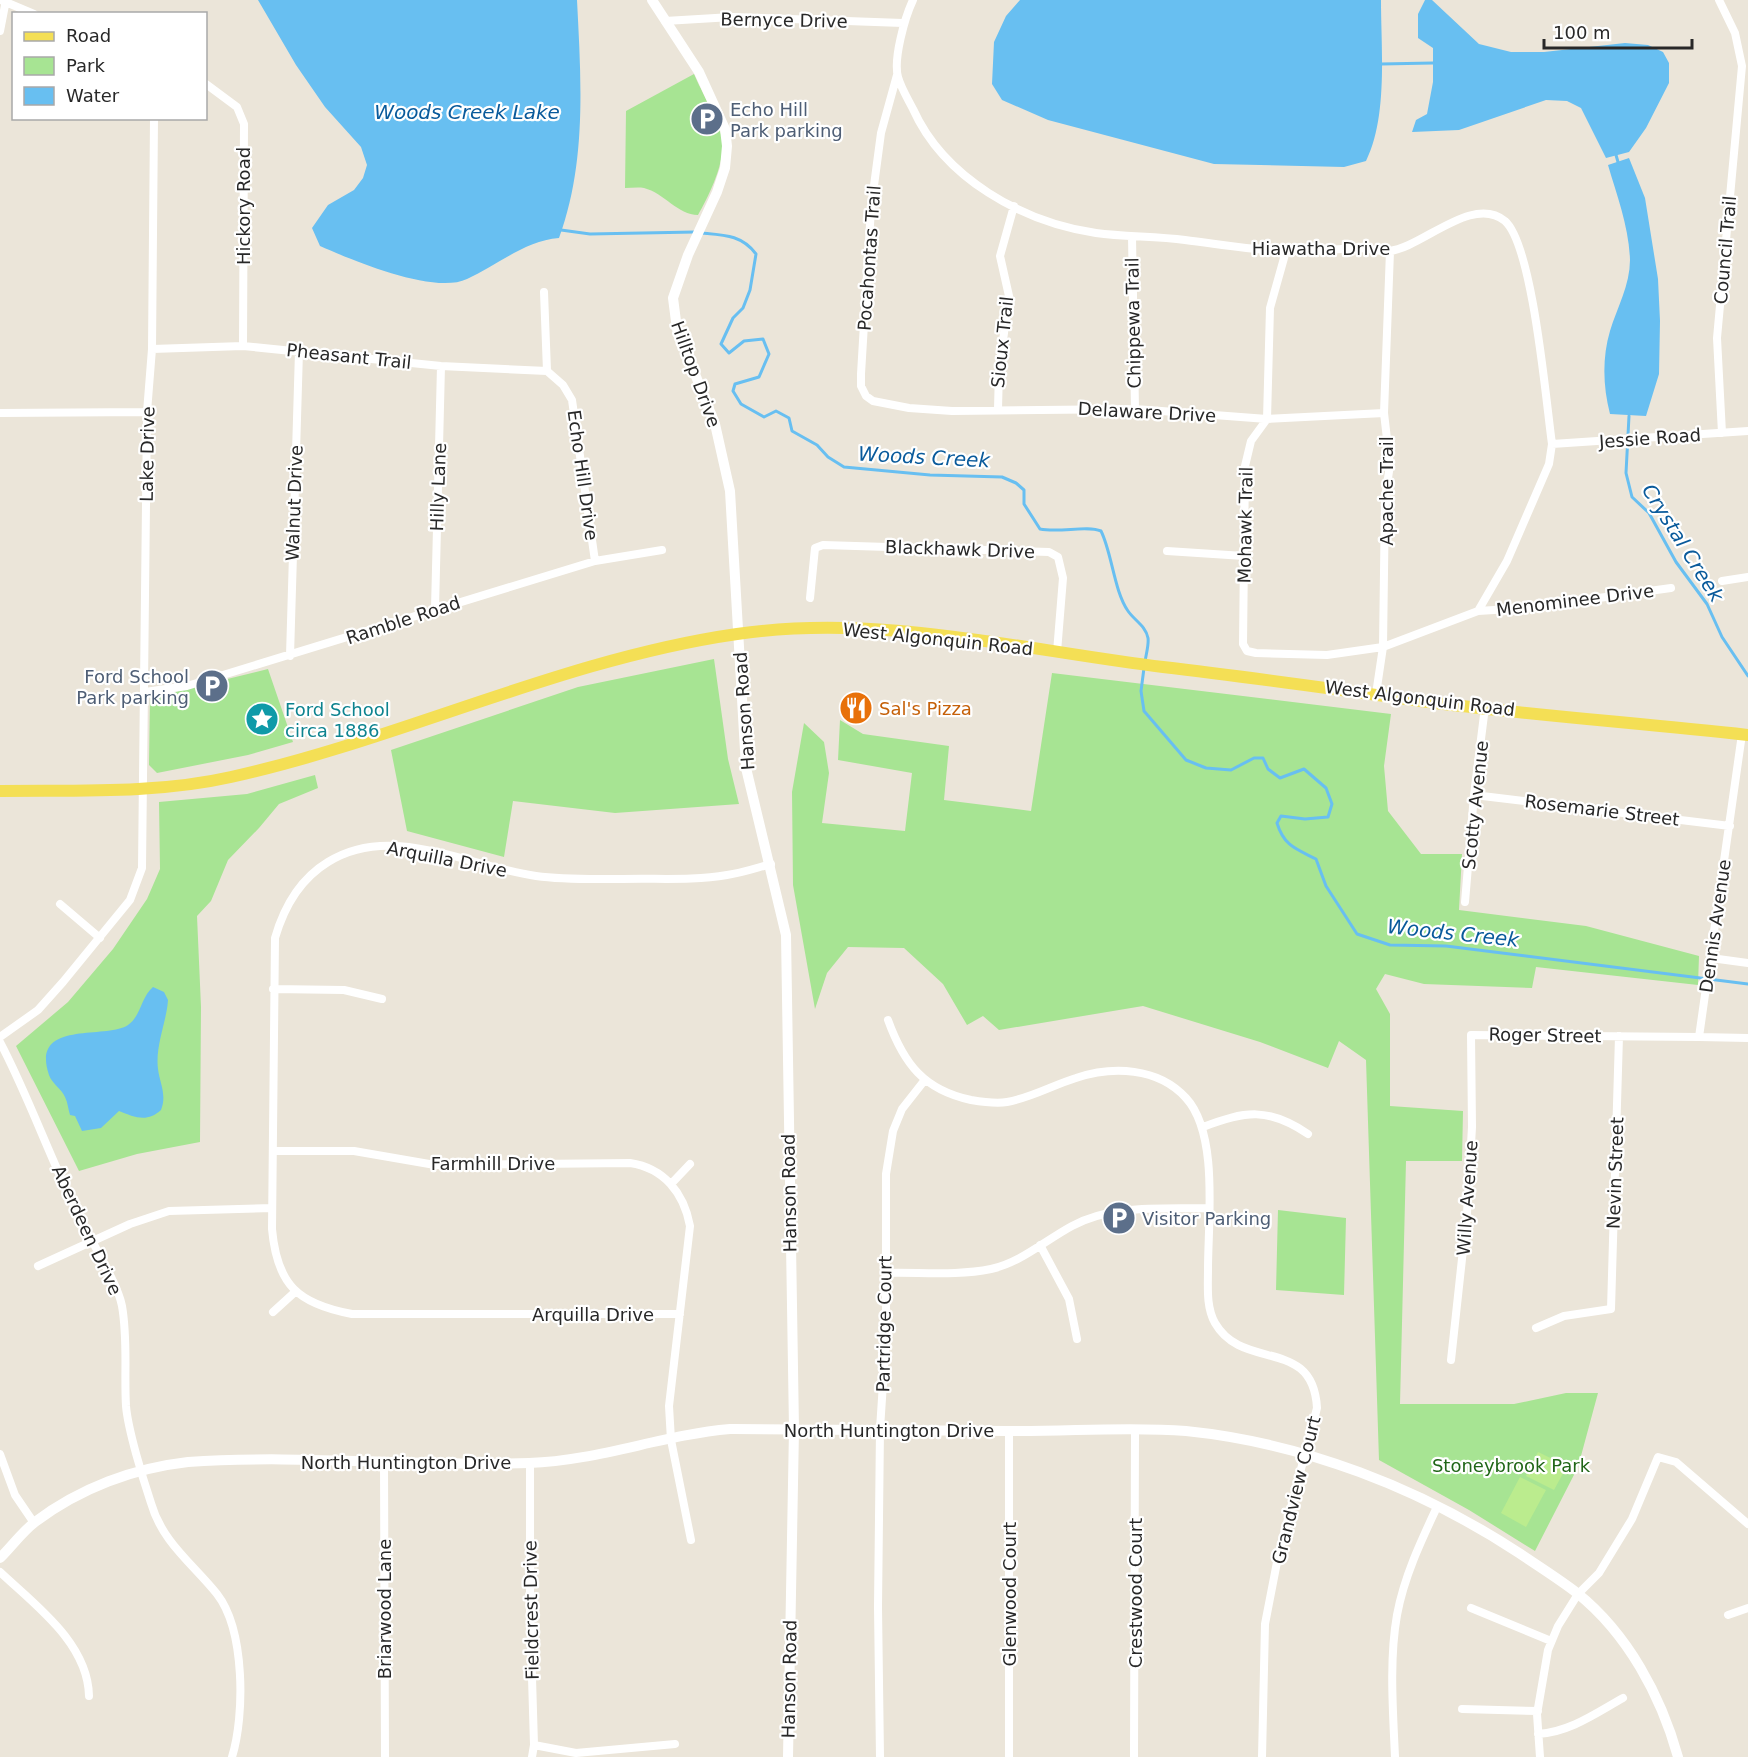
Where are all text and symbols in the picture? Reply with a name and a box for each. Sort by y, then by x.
street label: Bernyce Drive [720,8,848,32]
legend [12,12,207,120]
scale bar [1544,12,1692,50]
text: 100 m [1553,22,1611,43]
text: Road [66,25,111,46]
text: Park [66,55,105,76]
text: Water [66,85,120,106]
place label: Echo Hill Park parking [730,99,843,141]
water label: Woods Creek Lake [374,100,560,124]
parking icon: Echo Hill Park parking [689,101,725,137]
street label: Hickory Road [233,147,254,265]
street label: Pocahontas Trail [853,184,885,332]
street label: Council Trail [1710,195,1740,305]
street label: Hiawatha Drive [1252,238,1390,259]
street label: Chippewa Trail [1121,257,1145,389]
street label: Sioux Trail [987,295,1017,389]
street label: Hilltop Drive [667,318,725,430]
street label: Pheasant Trail [285,339,413,373]
street label: Delaware Drive [1077,398,1217,426]
street label: Lake Drive [136,406,158,502]
street label: Echo Hill Drive [563,408,603,542]
street label: Jessie Road [1597,424,1702,452]
street label: Apache Trail [1376,436,1397,546]
street label: Hilly Lane [426,442,450,532]
water label: Woods Creek [857,442,992,473]
street label: Walnut Drive [281,445,307,561]
street label: Mohawk Trail [1233,467,1257,583]
water label: Crystal Creek [1637,479,1730,608]
street label: Blackhawk Drive [885,536,1035,562]
street label: Menominee Drive [1495,580,1655,620]
street label: Ramble Road [343,592,463,648]
street label: West Algonquin Road [842,619,1034,659]
street label: Hanson Road [729,651,759,771]
place label: Ford School Park parking [76,666,189,708]
parking icon: Ford School Park parking [194,668,230,704]
street label: West Algonquin Road [1324,676,1516,720]
restaurant icon: Sal's Pizza [838,690,874,726]
place label: Sal's Pizza [879,698,972,719]
place label: Ford School circa 1886 [285,699,390,741]
place icon: Ford School circa 1886 [244,701,280,737]
street label: Scotty Avenue [1458,739,1492,871]
street label: Rosemarie Street [1523,790,1681,830]
street label: Arquilla Drive [385,837,509,881]
street label: Dennis Avenue [1695,858,1735,994]
water label: Woods Creek [1386,914,1521,952]
street label: Roger Street [1488,1024,1602,1046]
street label: Nevin Street [1603,1117,1627,1229]
street label: Hanson Road [777,1133,801,1253]
street label: Willy Avenue [1452,1140,1482,1256]
street label: Farmhill Drive [431,1153,555,1174]
street label: Aberdeen Drive [48,1162,126,1298]
parking icon: Visitor Parking [1101,1200,1137,1236]
place label: Visitor Parking [1142,1208,1271,1229]
street label: Partridge Court [872,1255,896,1393]
street label: Arquilla Drive [532,1304,654,1325]
street label: Grandview Court [1267,1414,1325,1566]
street label: North Huntington Drive [784,1420,994,1441]
street label: North Huntington Drive [301,1452,511,1473]
park label: Stoneybrook Park [1432,1455,1591,1476]
street label: Crestwood Court [1125,1518,1146,1668]
street label: Glenwood Court [999,1522,1020,1666]
street label: Briarwood Lane [374,1539,395,1679]
street label: Fieldcrest Drive [519,1540,543,1680]
street label: Hanson Road [777,1619,801,1739]

